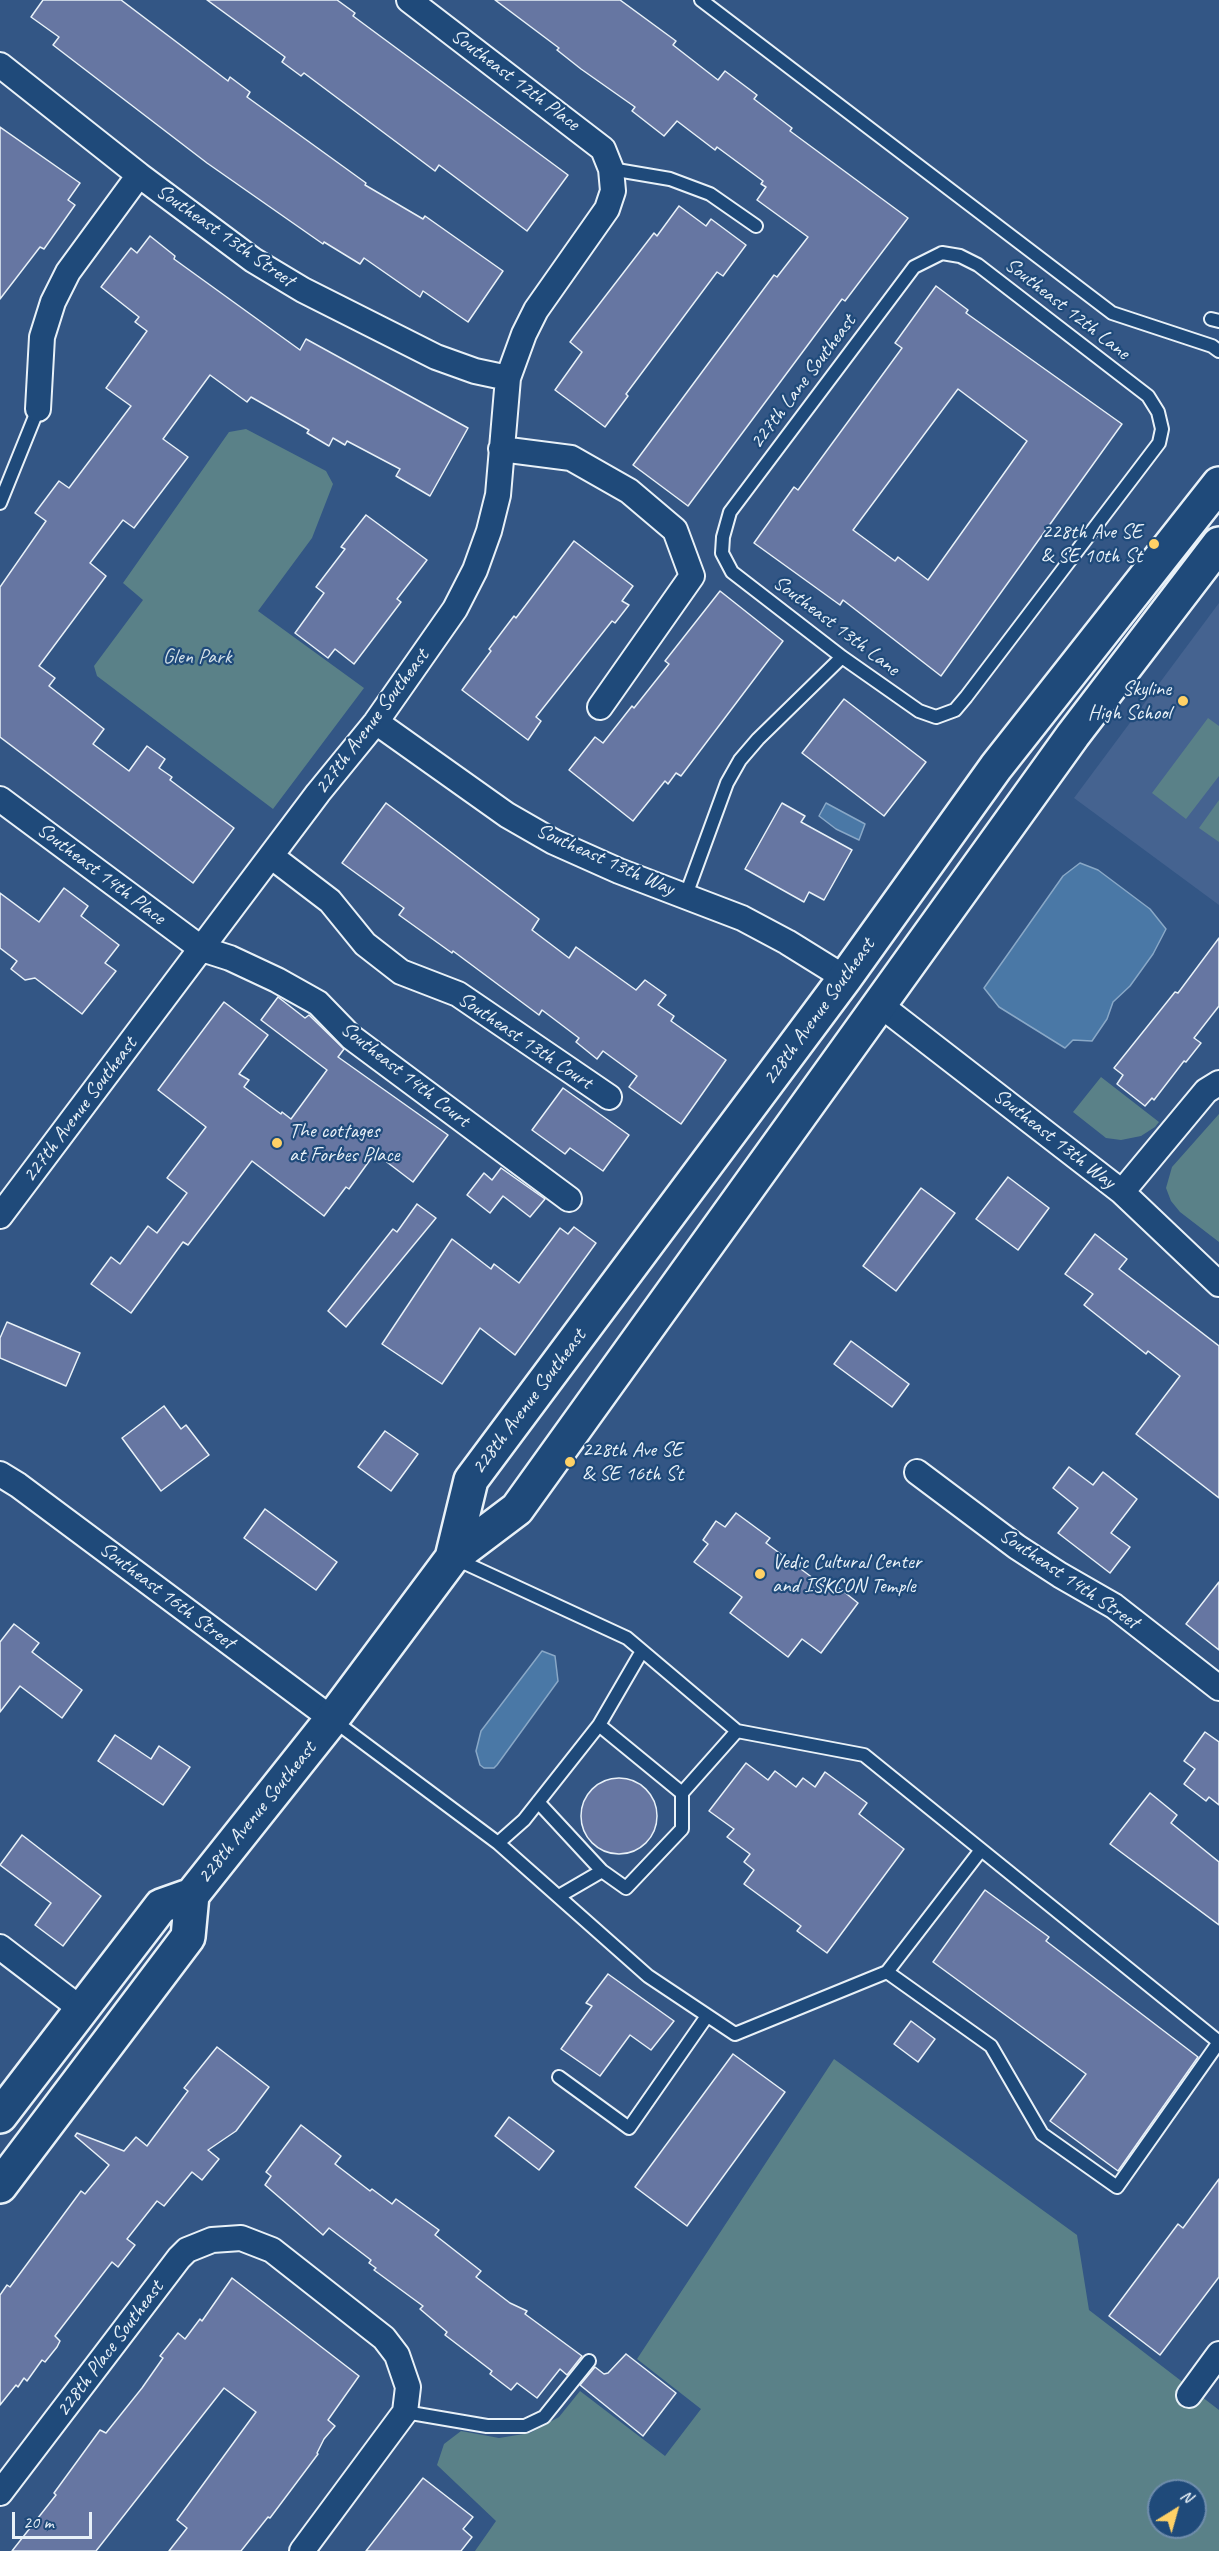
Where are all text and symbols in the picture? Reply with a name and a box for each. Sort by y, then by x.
street label: Southeast 12th Place [446,24,584,136]
street label: Southeast 13th Street [151,179,299,293]
street label: Southeast 12th Lane [999,252,1135,366]
street label: 227th Lane Southeast [744,310,862,454]
place label: 228th Ave SE & SE 10th St [1041,519,1142,569]
marker: 228th Ave SE & SE 10th St [1147,537,1161,551]
street label: Southeast 13th Lane [768,570,904,682]
park label: Glen Park [163,644,231,670]
street label: 227th Avenue Southeast [309,645,435,799]
place label: Skyline High School [1088,676,1171,726]
marker: Skyline High School [1176,694,1190,708]
street label: Southeast 14th Place [32,818,170,930]
street label: Southeast 13th Way [532,818,678,902]
street label: 228th Avenue Southeast [757,934,881,1090]
street label: Southeast 13th Court [453,987,597,1095]
street label: Southeast 14th Court [335,1017,475,1133]
street label: 227th Avenue Southeast [17,1033,143,1187]
street label: Southeast 13th Way [988,1083,1120,1195]
place label: The cottages at Forbes Place [289,1118,399,1168]
marker: The cottages at Forbes Place [270,1136,284,1150]
street label: 228th Avenue Southeast [466,1325,592,1479]
place label: 228th Ave SE & SE 16th St [582,1437,683,1487]
marker: 228th Ave SE & SE 16th St [563,1455,577,1469]
street label: Southeast 14th Street [994,1523,1144,1635]
street label: Southeast 16th Street [94,1537,240,1655]
place label: Vedic Cultural Center and ISKCON Temple [772,1549,921,1599]
marker: Vedic Cultural Center and ISKCON Temple [753,1567,767,1581]
street label: 228th Avenue Southeast [192,1737,322,1889]
street label: 228th Place Southeast [51,2276,169,2422]
north arrow [1147,2479,1207,2539]
text: N [1177,2485,1197,2507]
scale bar [15,2500,94,2538]
text: 20 m [23,2511,54,2533]

